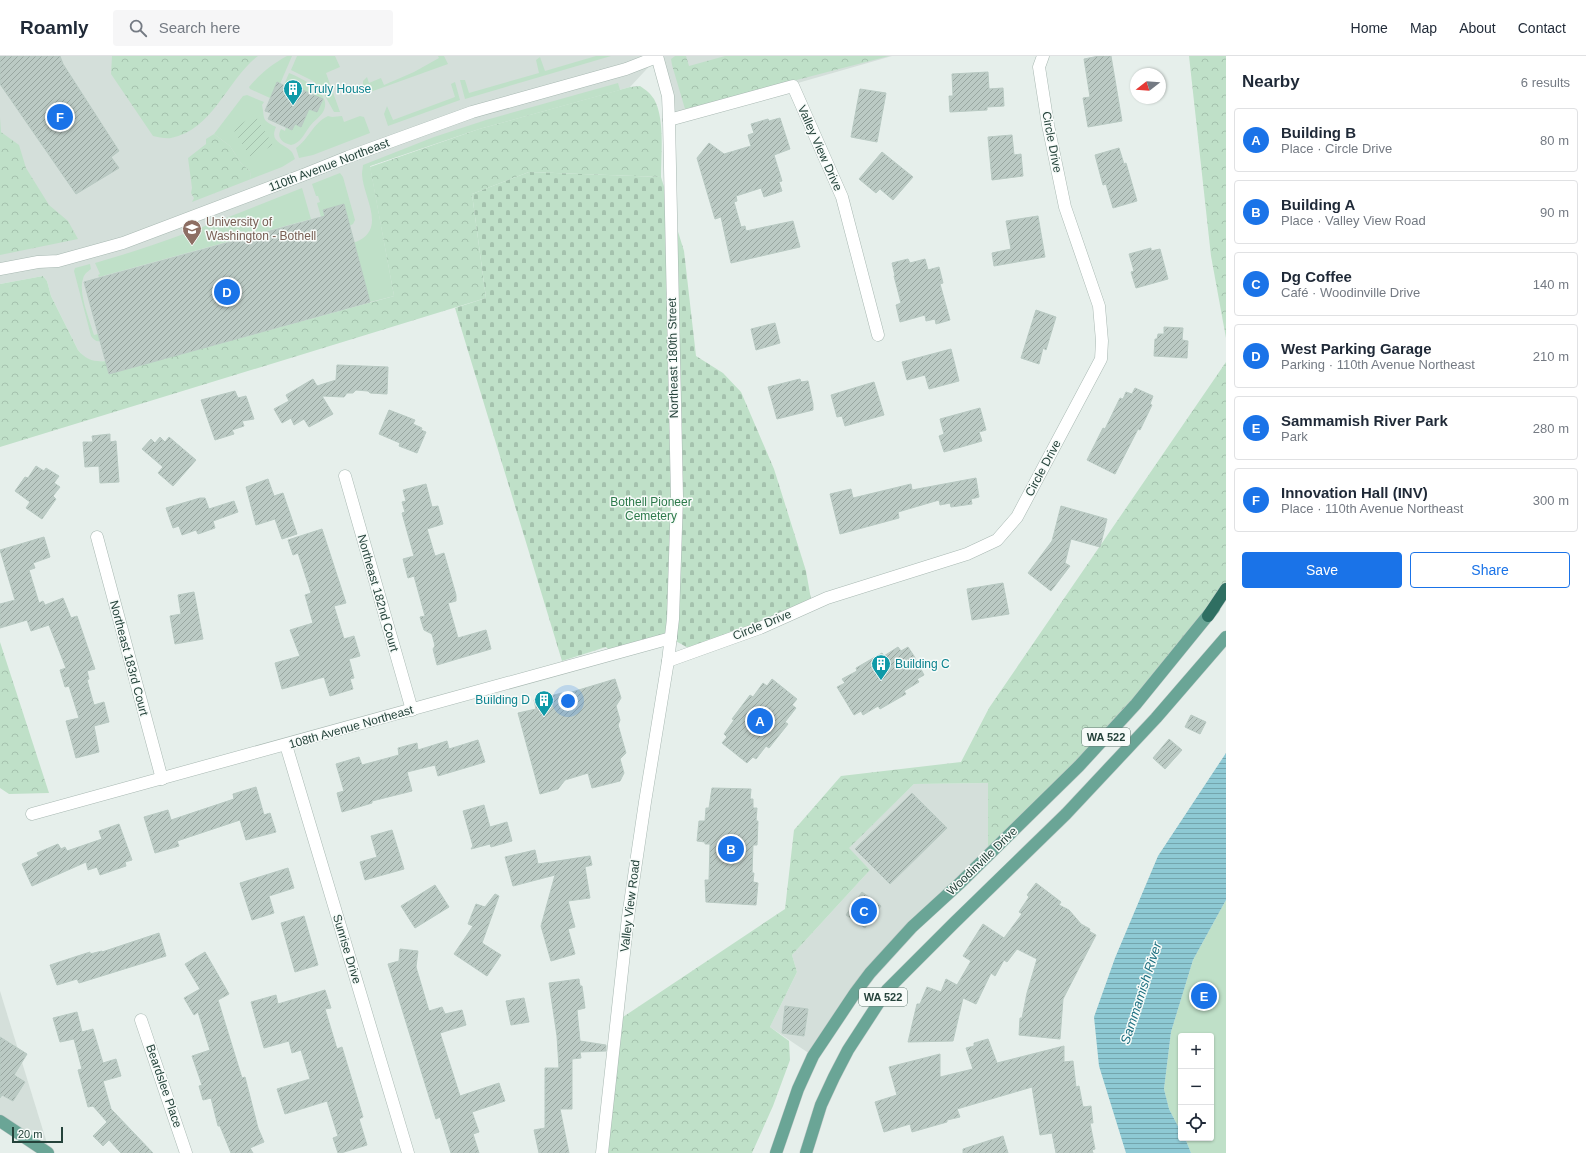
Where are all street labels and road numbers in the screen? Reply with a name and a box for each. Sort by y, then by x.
street label: Valley View Drive [795,103,845,193]
street label: Circle Drive [1039,110,1065,174]
street label: 110th Avenue Northeast [267,135,392,194]
street label: Northeast 180th Street [665,297,681,418]
street label: Circle Drive [1022,437,1064,499]
street label: Northeast 182nd Court [355,533,402,654]
street label: Northeast 183rd Court [107,599,151,718]
street label: Circle Drive [731,607,794,643]
street label: 108th Avenue Northeast [287,702,415,751]
road number: WA 522 [1082,728,1130,746]
street label: Woodinville Drive [944,824,1020,898]
street label: Valley View Road [617,859,643,953]
street label: Sunrise Drive [330,913,364,986]
road number: WA 522 [859,988,907,1006]
street label: Beardslee Place [143,1042,185,1130]

